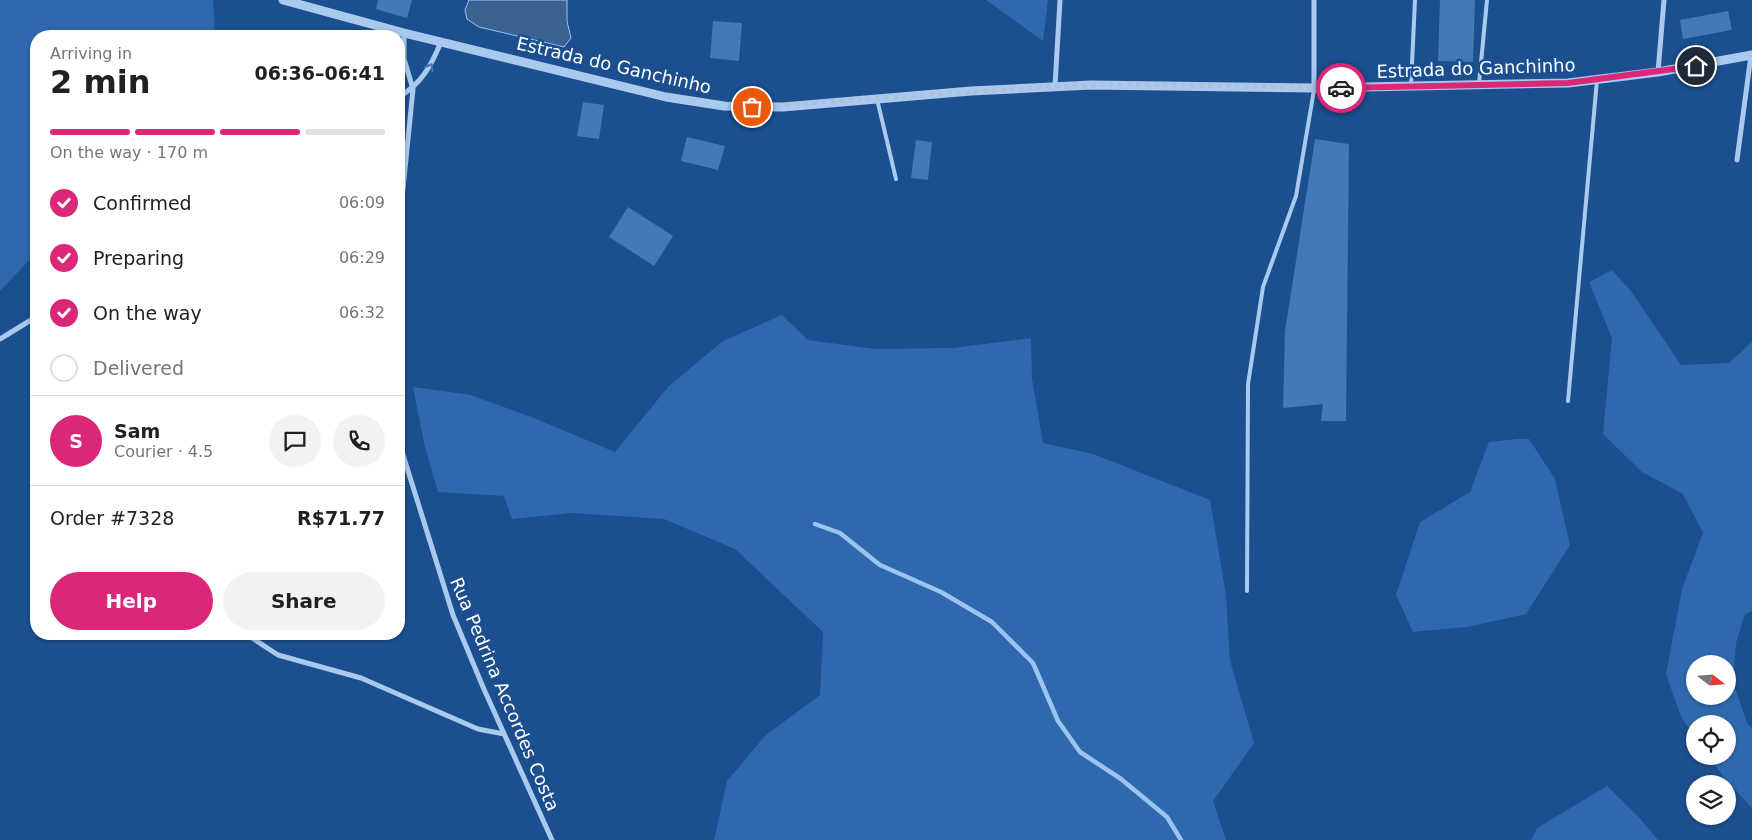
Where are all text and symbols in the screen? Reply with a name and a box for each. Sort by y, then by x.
street label: Estrada do Ganchinho [515,32,713,98]
text: Arriving in [50,44,132,63]
pin [1675,45,1717,87]
icon: home [1682,52,1710,80]
street label: Estrada do Ganchinho [1376,54,1576,82]
text: 06:36–06:41 [255,62,385,84]
text: 2 min [50,63,151,101]
courier [1316,63,1366,113]
one-way arrow [423,64,433,73]
icon: car [1327,74,1355,102]
pin [731,86,773,128]
icon: bag [738,93,766,121]
text: On the way · 170 m [50,143,208,162]
icon: check [50,189,78,217]
text: Confirmed [93,192,192,214]
text: 06:09 [339,193,385,212]
icon: check [50,244,78,272]
text: Preparing [93,247,184,269]
text: 06:29 [339,248,385,267]
icon: check [50,299,78,327]
text: On the way [93,302,202,324]
text: 06:32 [339,303,385,322]
text: Delivered [93,357,184,379]
button: chat [269,415,321,467]
button: phone [333,415,385,467]
text: Sam [114,420,160,442]
text: S [69,430,83,452]
text: Courier · 4.5 [114,442,213,461]
text: Order #7328 [50,507,174,529]
text: R$71.77 [297,507,385,529]
button: Help [50,572,213,630]
button: Share [223,572,385,630]
street label: Rua Pedrina Accordes Costa [446,574,564,814]
north arrow [1686,655,1736,705]
map controls [1686,655,1736,825]
button: locate [1686,715,1736,765]
button: layers [1686,775,1736,825]

